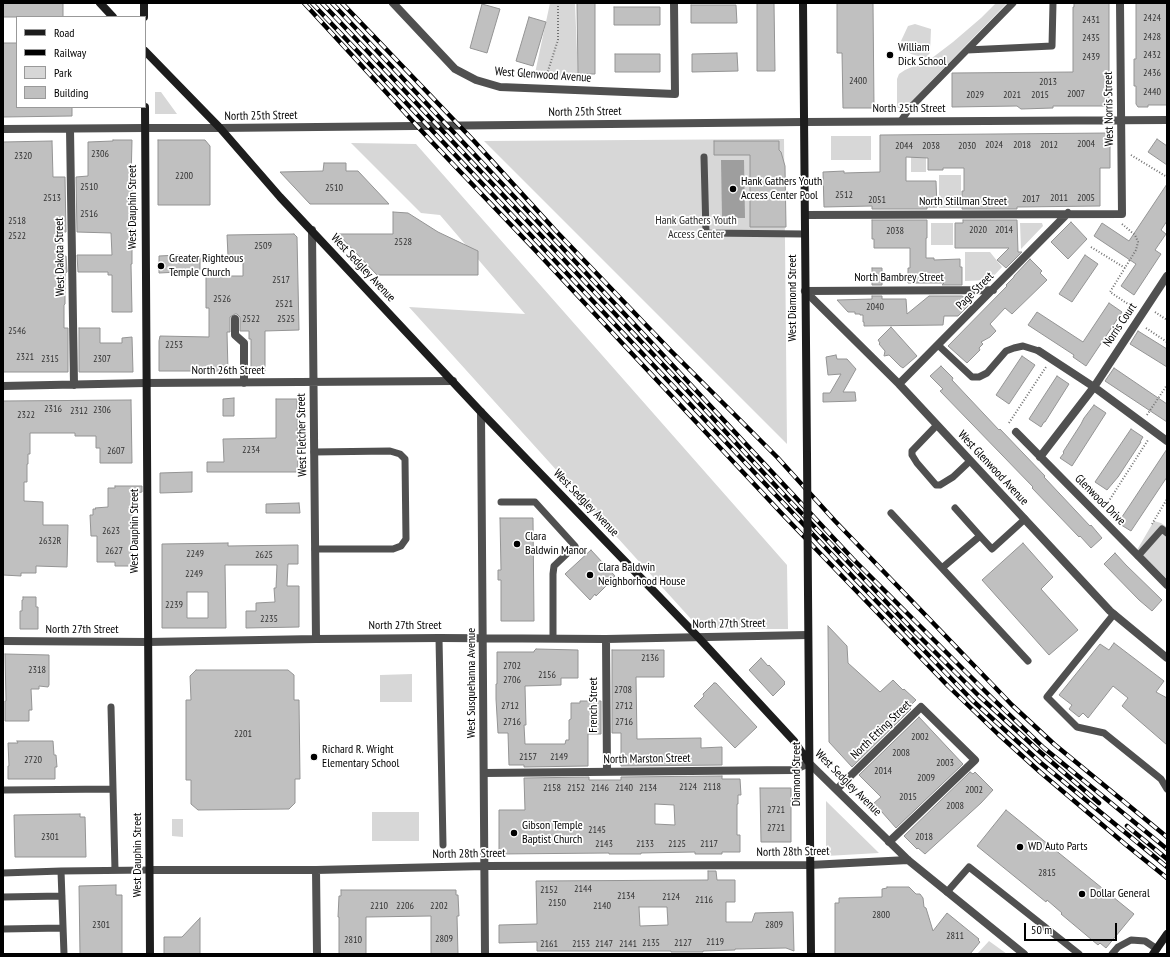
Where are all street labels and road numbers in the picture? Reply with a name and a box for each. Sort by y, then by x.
street label: West Glenwood Avenue [494,64,592,86]
street label: West Norris Street [1101,72,1117,146]
street label: North 25th Street [872,102,946,116]
street label: North 25th Street [548,104,622,120]
street label: North 25th Street [224,108,298,124]
street label: West Dauphin Street [126,165,140,249]
street label: North Stillman Street [919,195,1007,209]
street label: West Dakota Street [52,217,68,297]
street label: West Sedgley Avenue [328,231,398,305]
street label: West Diamond Street [786,254,800,342]
street label: Page Street [953,269,997,313]
street label: North Bambrey Street [854,271,944,285]
street label: Norris Court [1100,300,1140,350]
street label: North 26th Street [191,364,265,378]
street label: West Fletcher Street [294,393,310,477]
street label: West Glenwood Avenue [955,428,1031,508]
street label: West Sedgley Avenue [550,466,622,540]
street label: Glenwood Drive [1072,472,1128,528]
street label: West Dauphin Street [128,489,142,573]
street label: North 27th Street [692,616,766,632]
street label: North 27th Street [368,619,442,633]
street label: North 27th Street [45,623,119,637]
street label: West Susquehanna Avenue [465,628,479,738]
street label: French Street [587,677,601,733]
street label: North Etting Street [848,698,914,762]
street label: Diamond Street [790,742,804,806]
street label: West Sedgley Avenue [812,747,884,819]
street label: North Marston Street [603,751,691,767]
street label: West Dauphin Street [131,813,145,897]
street label: North 28th Street [756,844,830,860]
street label: North 28th Street [432,846,506,862]

